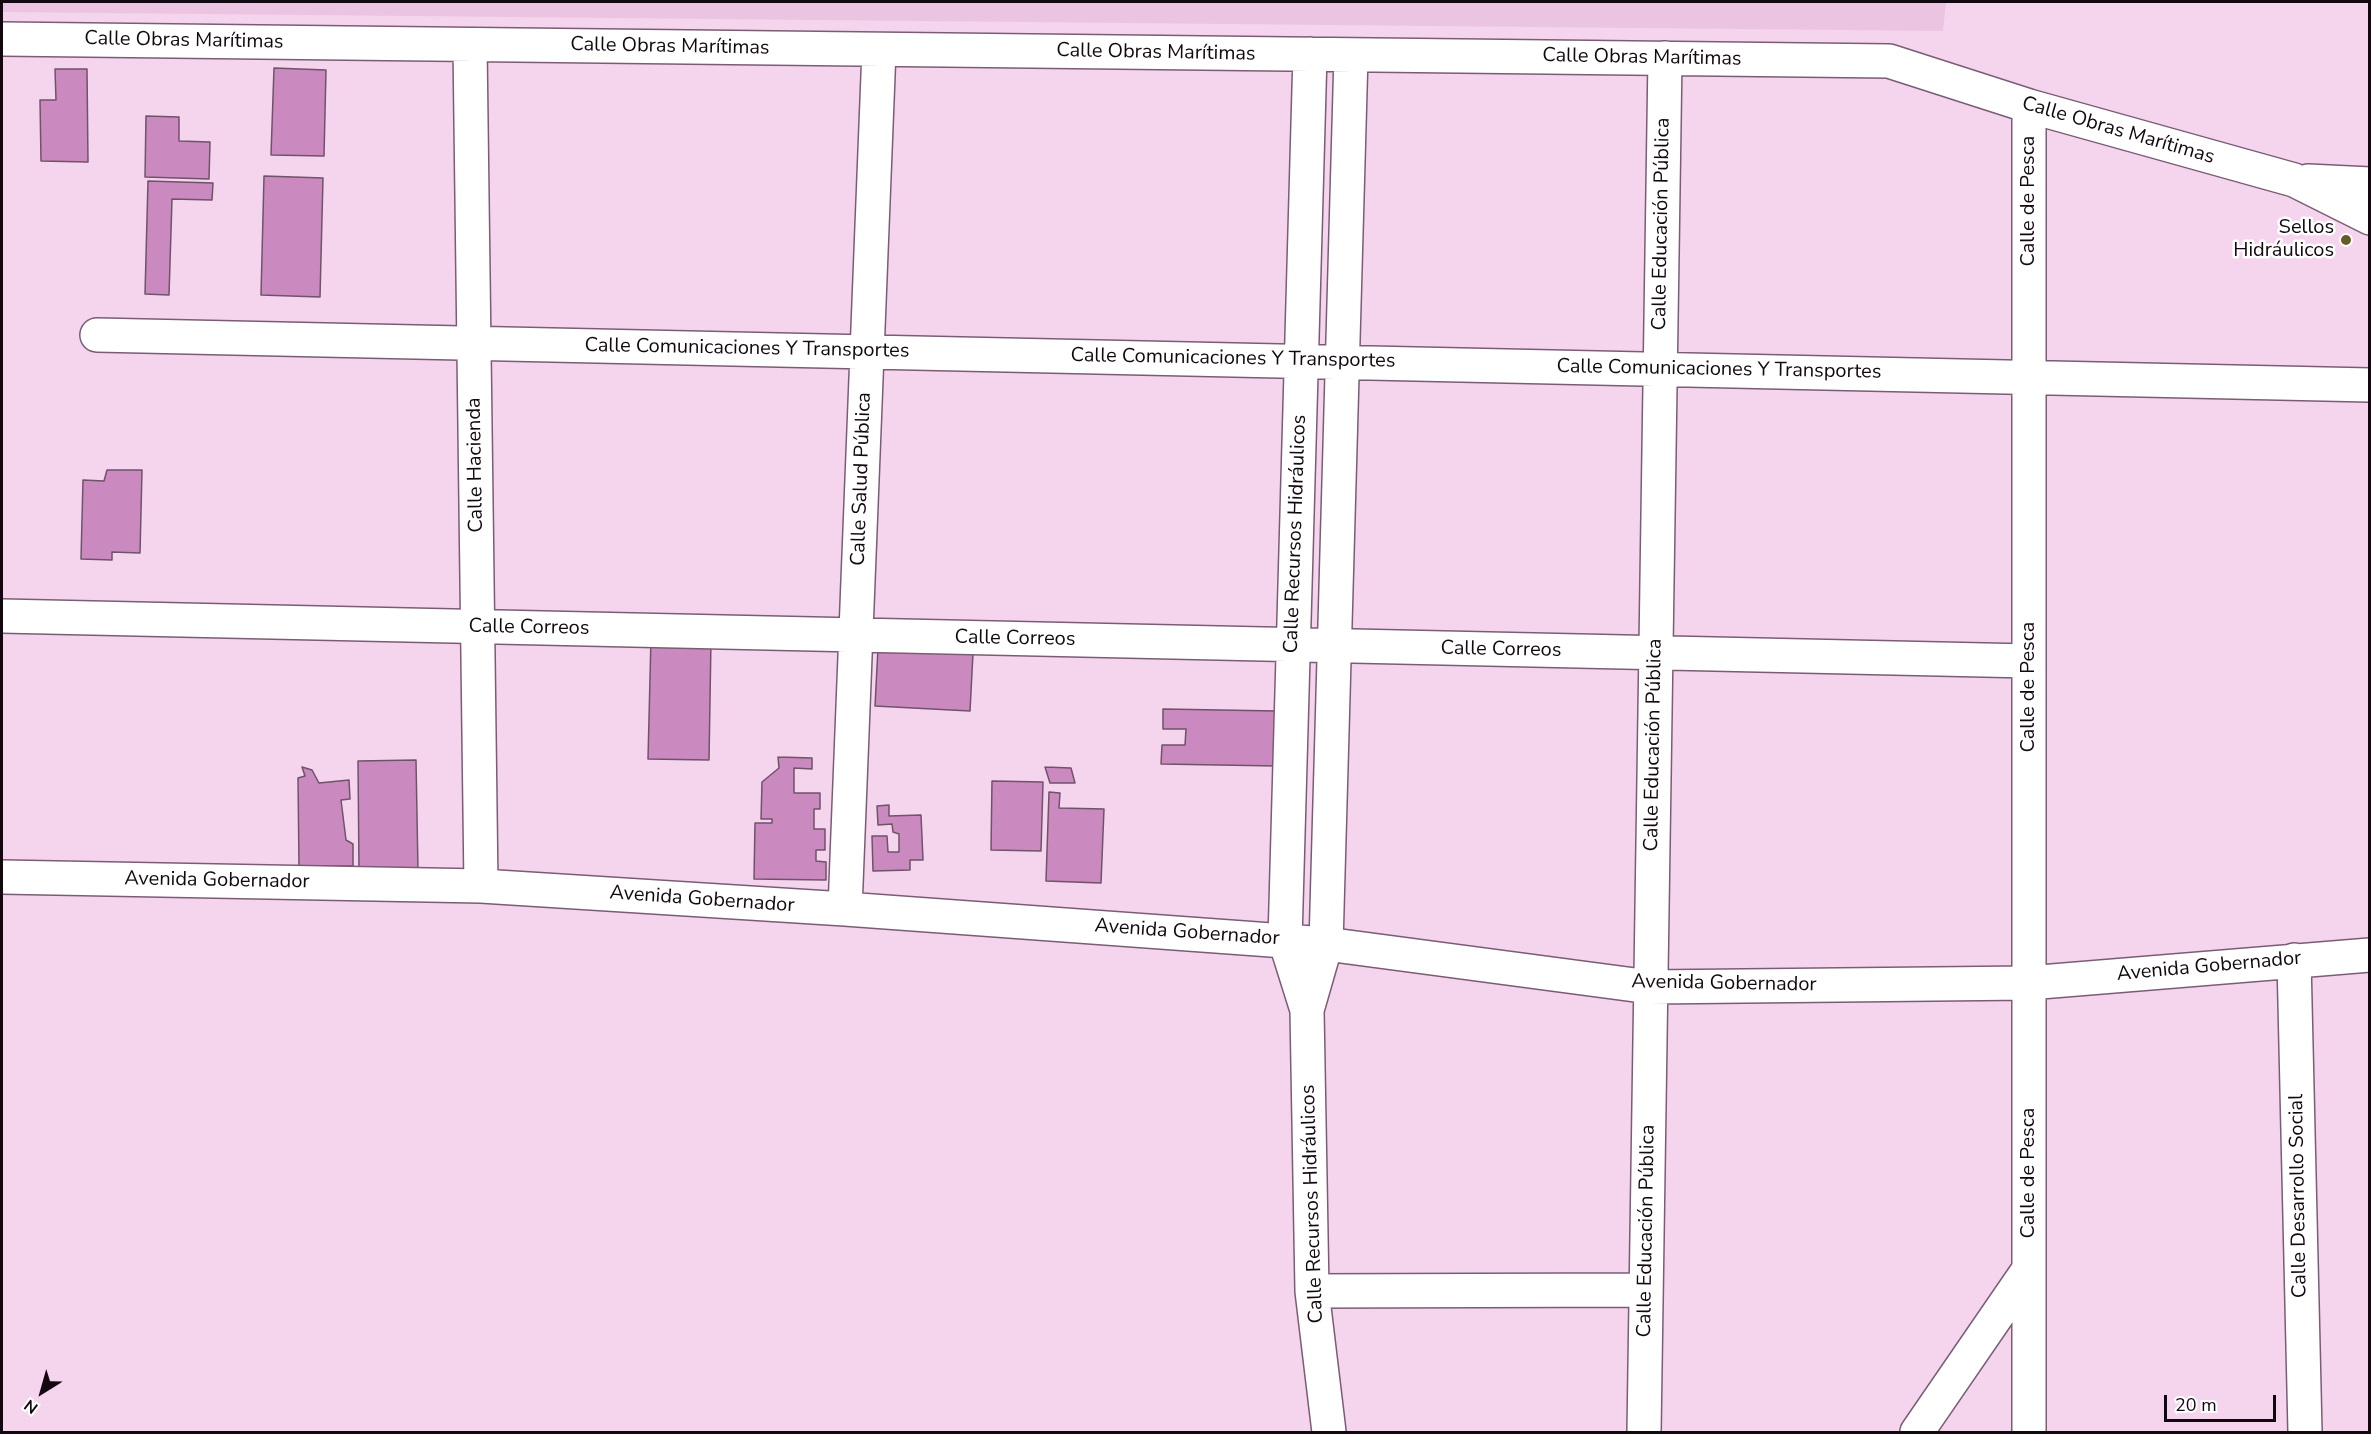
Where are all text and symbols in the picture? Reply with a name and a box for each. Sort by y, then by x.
street label: Calle Obras Marítimas [84,27,284,55]
street label: Calle Obras Marítimas [570,33,770,61]
street label: Calle Obras Marítimas [1056,39,1256,67]
street label: Calle Obras Marítimas [1542,44,1742,72]
street label: Calle Obras Marítimas [2019,92,2217,170]
street label: Calle Educación Pública [1648,117,1676,331]
street label: Calle de Pesca [2017,136,2041,266]
place label: Sellos Hidráulicos [2233,216,2334,263]
marker: Sellos Hidráulicos [2339,233,2353,247]
street label: Calle Comunicaciones Y Transportes [584,334,910,364]
street label: Calle Comunicaciones Y Transportes [1070,344,1396,374]
street label: Calle Comunicaciones Y Transportes [1556,355,1882,385]
street label: Calle Salud Pública [847,392,877,566]
street label: Calle Hacienda [463,397,489,533]
street label: Calle Recursos Hidráulicos [1280,414,1312,654]
street label: Calle Correos [468,615,590,641]
street label: Calle de Pesca [2017,622,2041,752]
street label: Calle Correos [954,626,1076,652]
street label: Calle Correos [1440,637,1562,663]
street label: Calle Educación Pública [1640,638,1668,852]
street label: Avenida Gobernador [124,867,310,895]
street label: Avenida Gobernador [609,882,795,918]
street label: Avenida Gobernador [1094,915,1280,951]
street label: Avenida Gobernador [2116,947,2302,987]
street label: Avenida Gobernador [1631,970,1817,998]
street label: Calle Recursos Hidráulicos [1297,1084,1329,1324]
street label: Calle Desarrollo Social [2285,1094,2313,1298]
street label: Calle de Pesca [2017,1108,2041,1238]
street label: Calle Educación Pública [1633,1124,1661,1338]
north arrow [12,1362,72,1422]
scale bar [2167,1383,2280,1421]
text: 20 m [2175,1393,2217,1417]
text: N [20,1394,43,1419]

